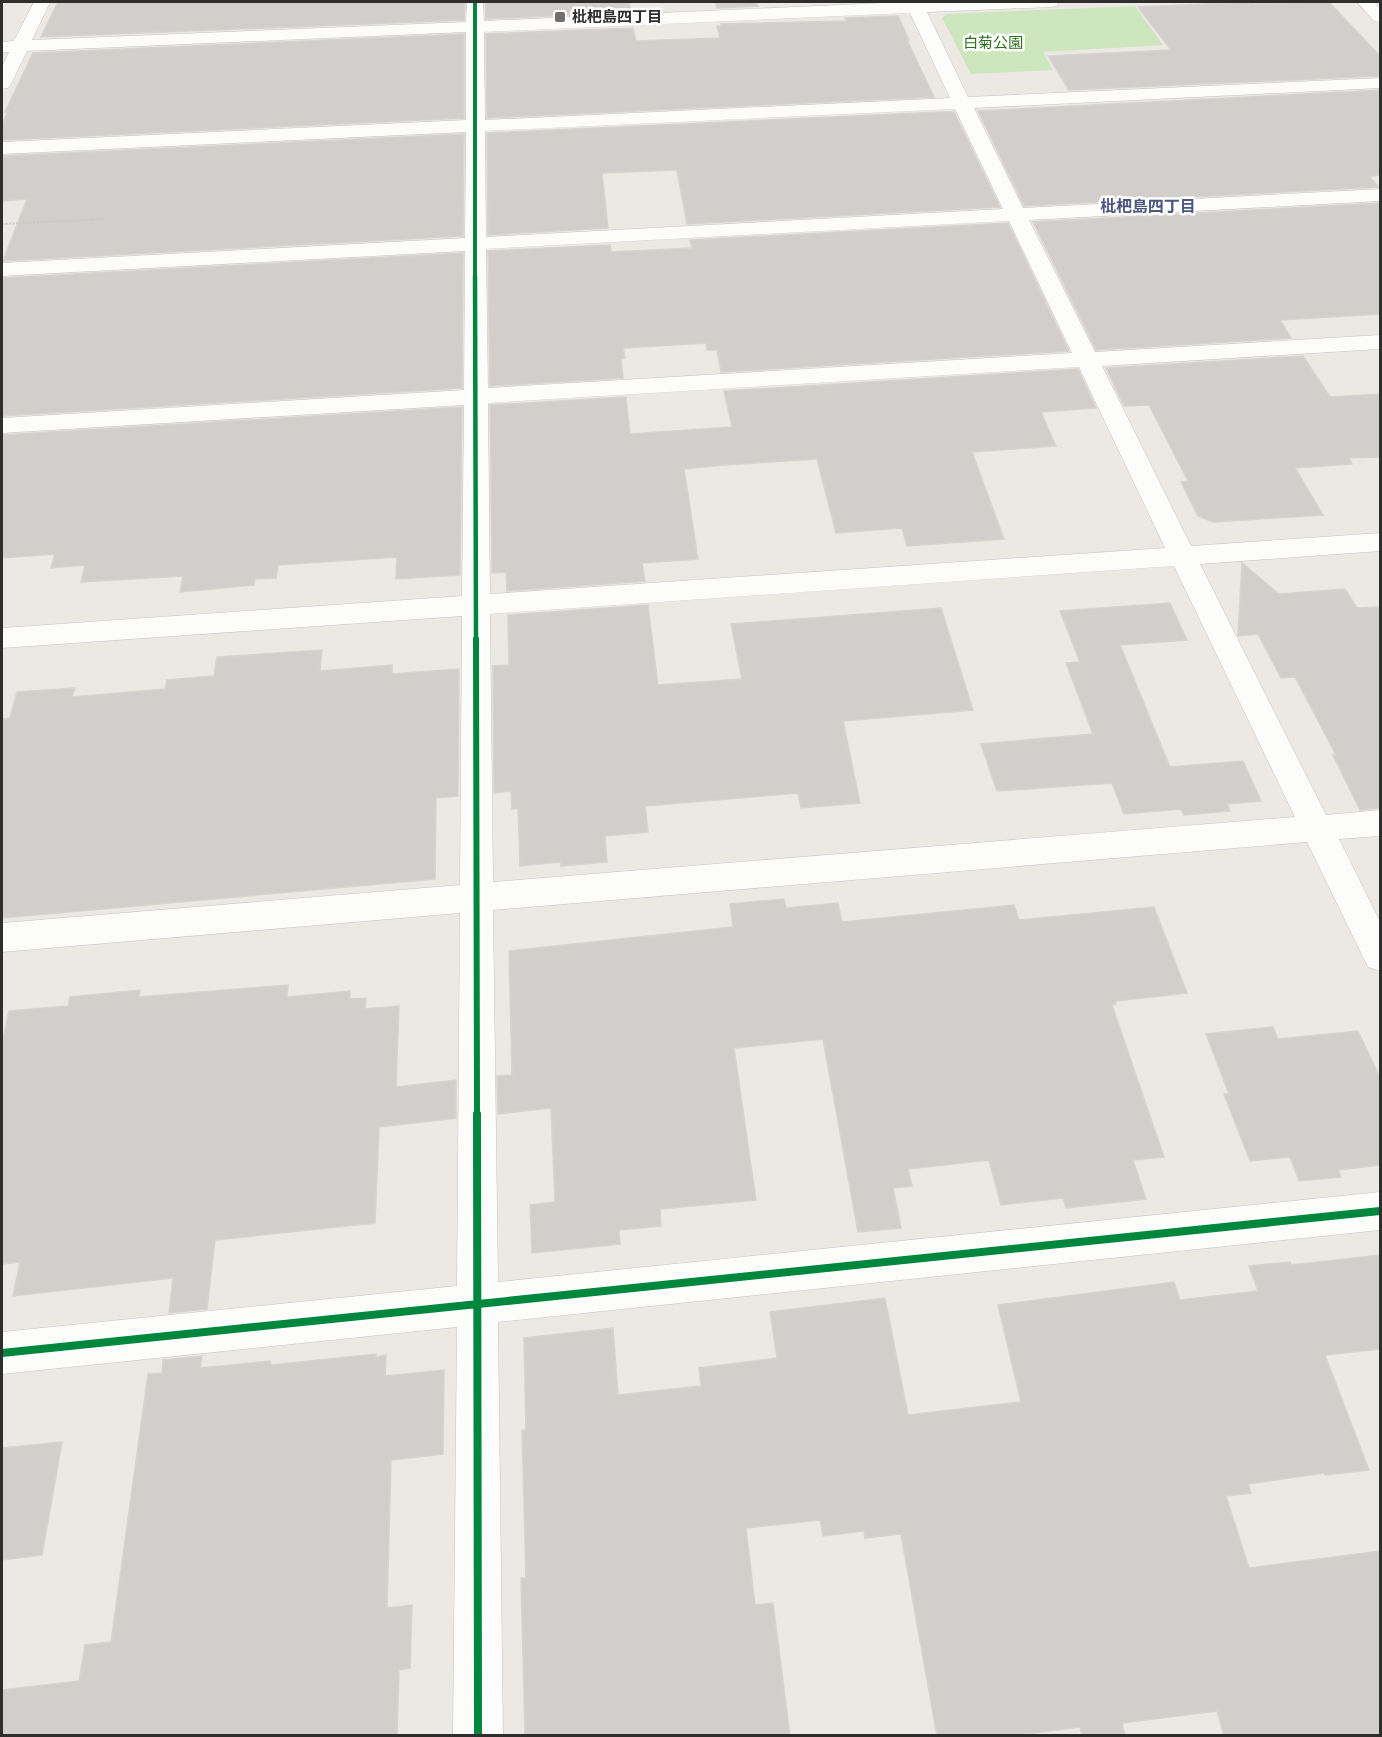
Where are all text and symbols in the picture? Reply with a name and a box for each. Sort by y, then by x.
place label: 枇杷島四丁目 [572,6,662,28]
marker: 枇杷島四丁目 [553,10,567,24]
park label: 白菊公園 [963,32,1023,54]
district label: 枇杷島四丁目 [1100,195,1196,218]

